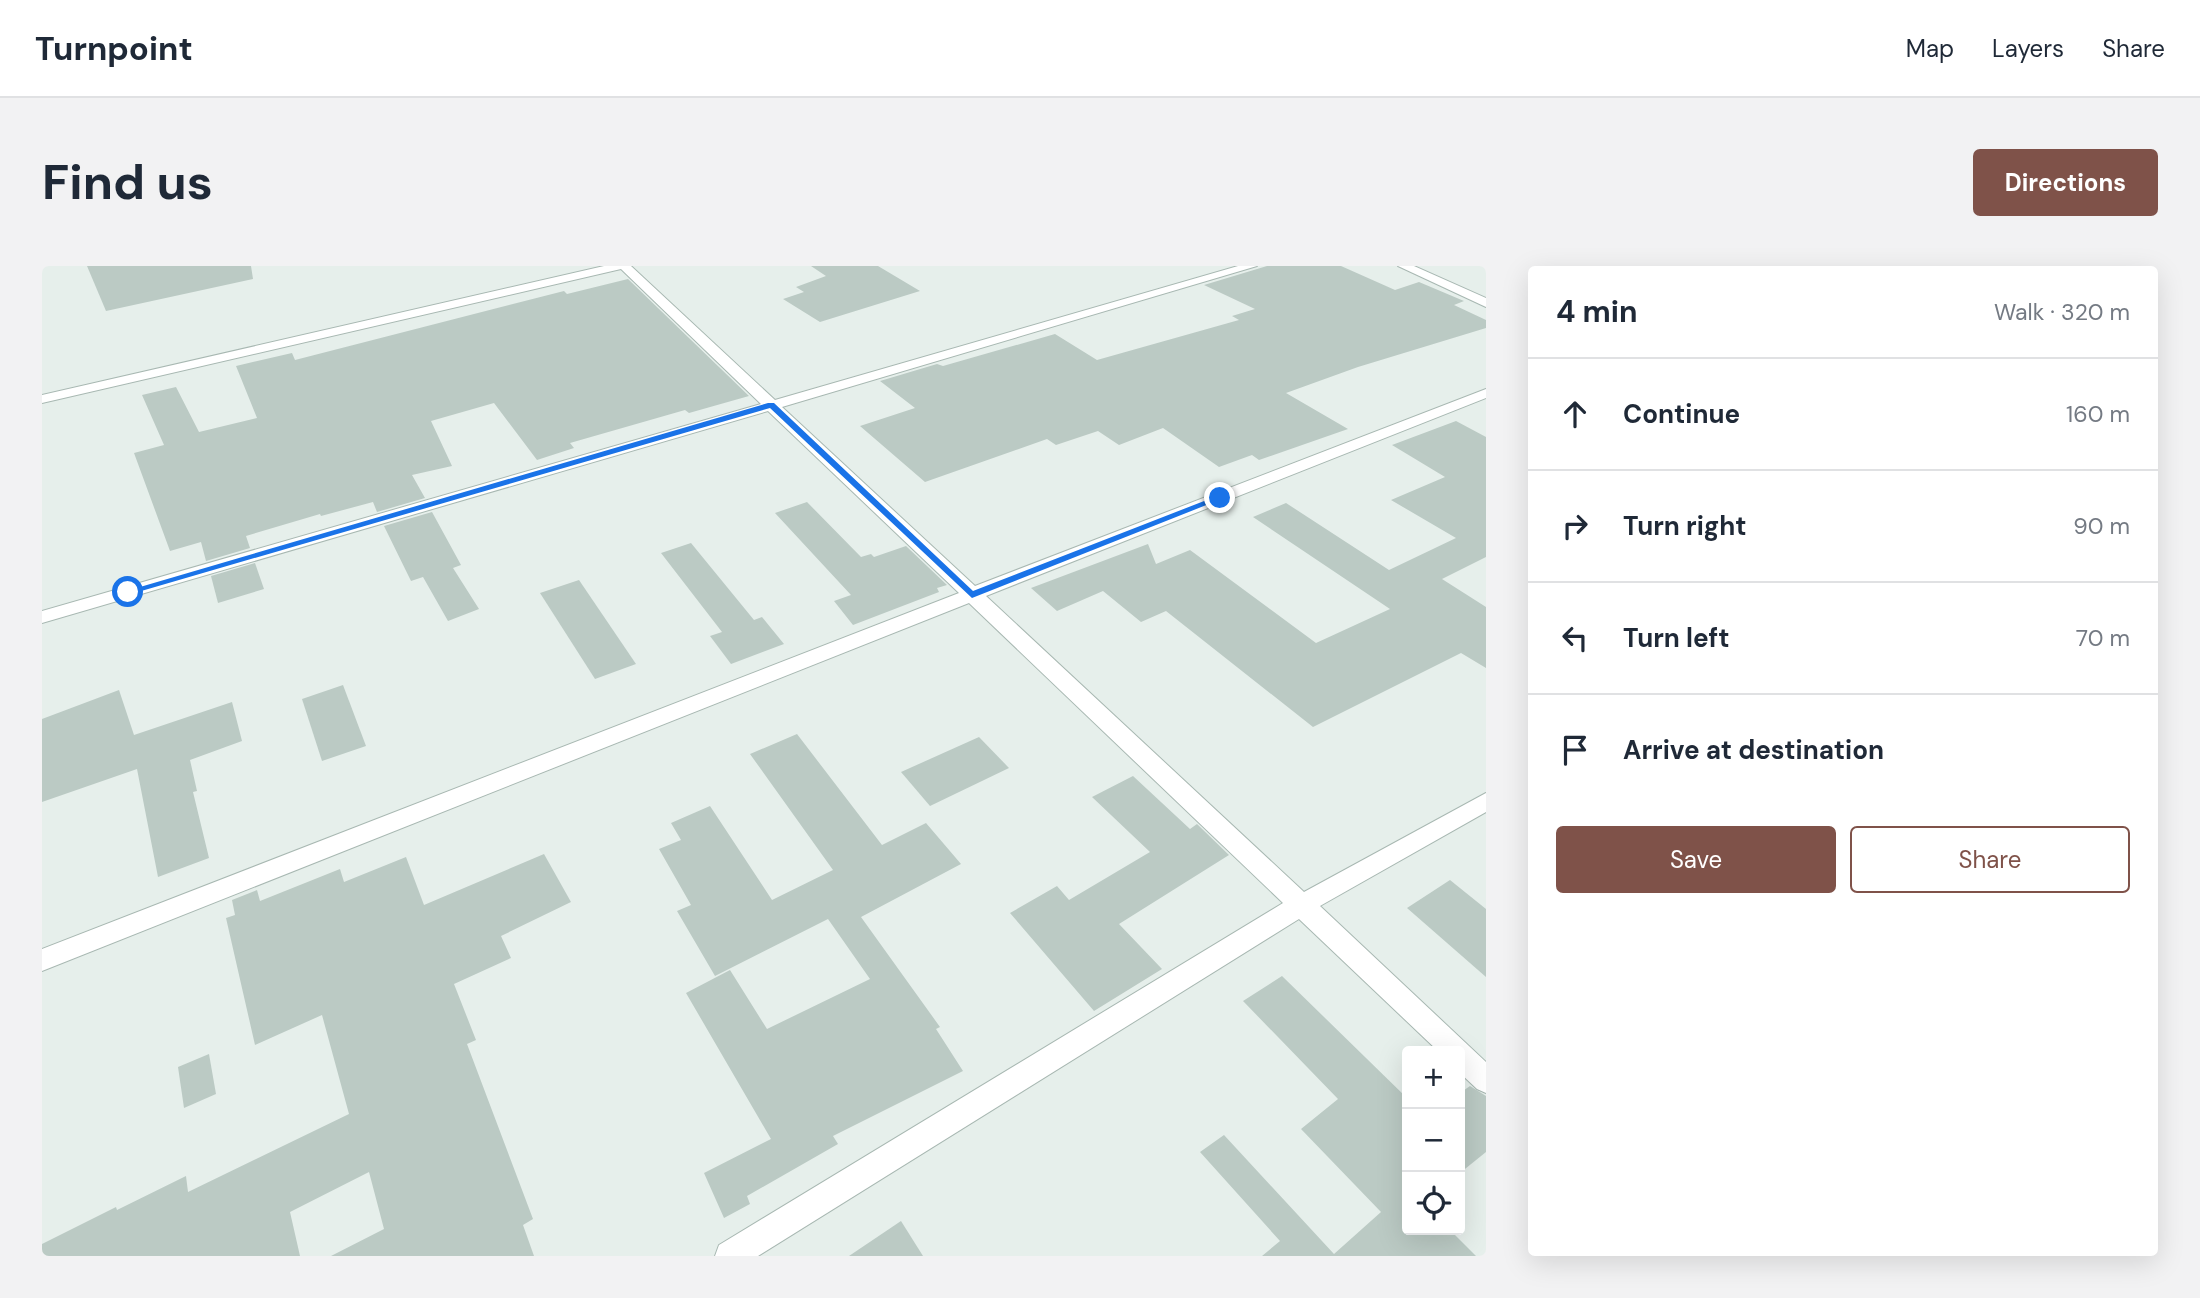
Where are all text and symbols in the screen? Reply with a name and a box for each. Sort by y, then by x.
text: Turnpoint [35,27,193,70]
text: Map [1906,33,1954,64]
text: Layers [1992,33,2064,64]
text: Share [2102,33,2165,64]
button: Directions [1973,149,2158,216]
text: Find us [42,150,213,214]
text: 4 min [1556,292,1638,331]
text: Walk · 320 m [1994,297,2130,327]
icon: ahead [1556,395,1594,433]
text: Continue [1623,397,1740,431]
text: 160 m [2066,399,2130,429]
route end [1204,482,1235,513]
icon: right [1556,507,1594,545]
text: Turn right [1623,509,1747,543]
text: 90 m [2073,511,2130,541]
route start [112,576,143,607]
icon: left [1556,619,1594,657]
text: Turn left [1623,621,1730,655]
text: 70 m [2076,623,2130,653]
icon: arrive [1556,731,1594,769]
text: Arrive at destination [1623,733,1884,767]
button: Save [1556,826,1836,893]
button: Share [1850,826,2130,893]
map controls [1402,1046,1465,1235]
button: + [1402,1046,1465,1109]
button: − [1402,1109,1465,1172]
button: locate [1402,1172,1465,1235]

